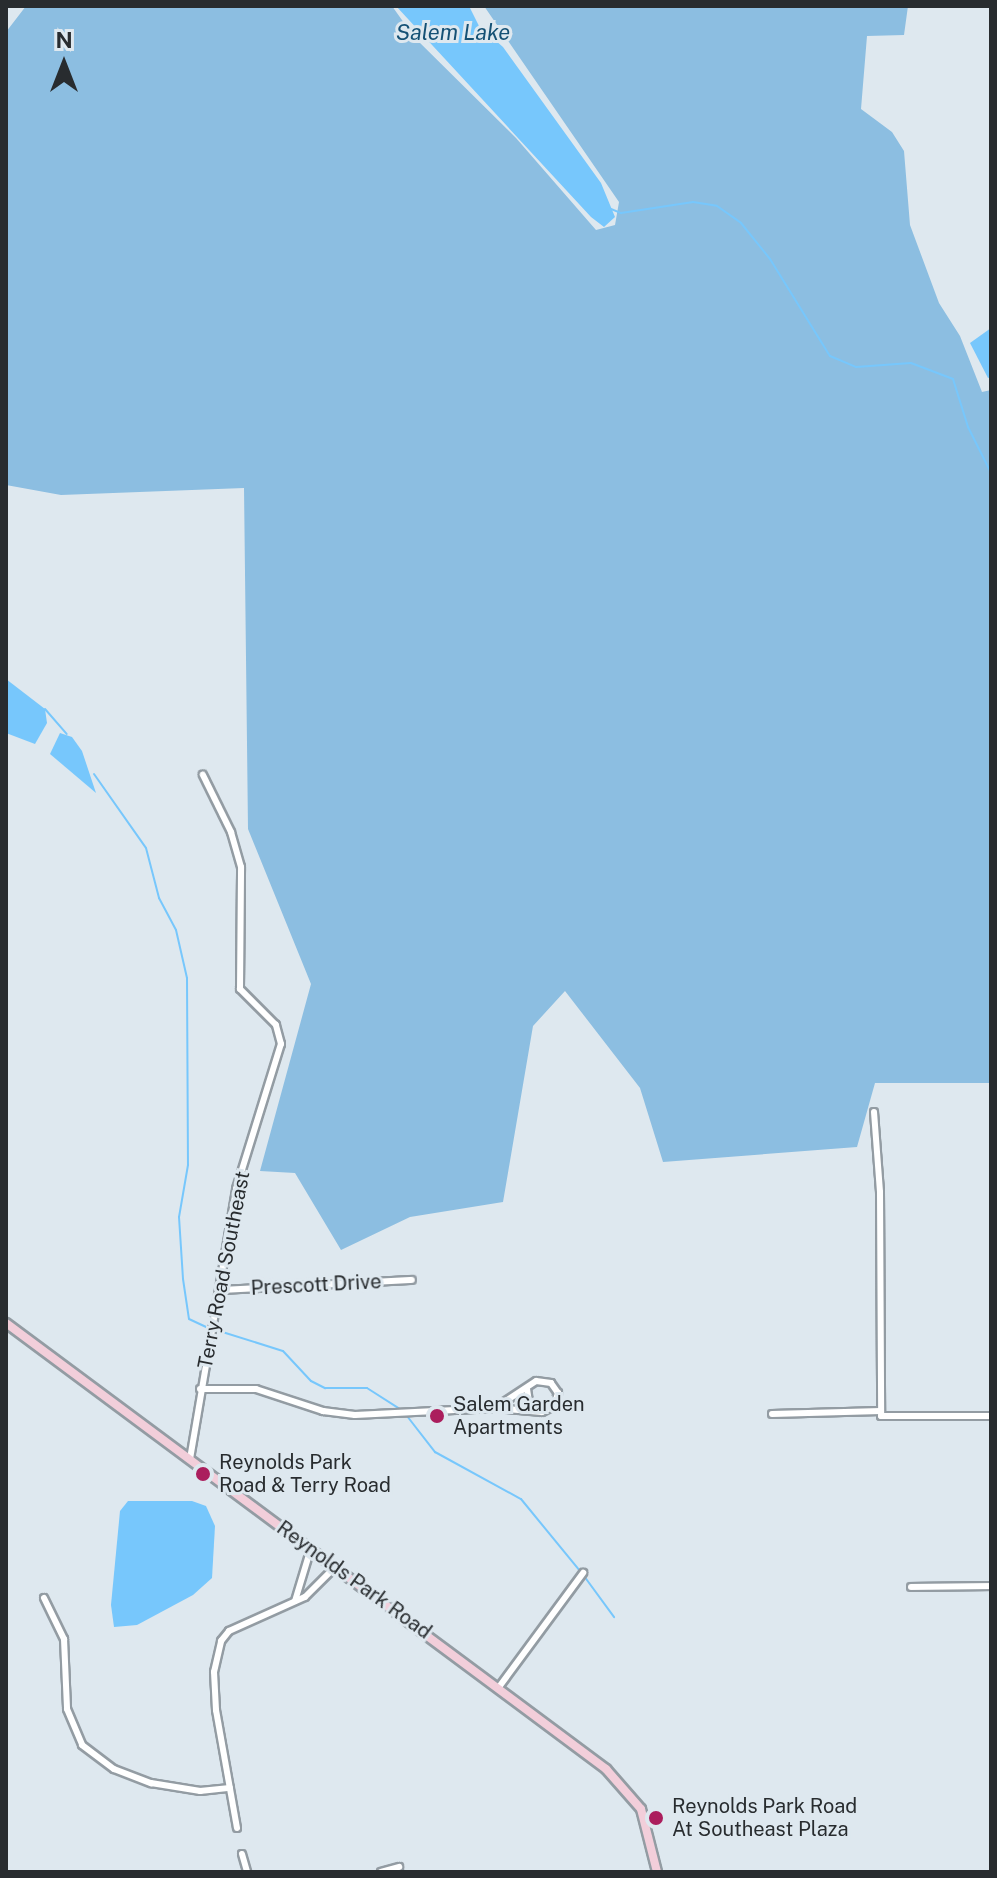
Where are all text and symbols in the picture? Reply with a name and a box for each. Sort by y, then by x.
water label: Salem Lake [396,20,510,46]
north arrow [24,24,104,104]
text: N [55,27,73,53]
street label: Terry Road Southeast [193,1169,255,1371]
street label: Prescott Drive [250,1270,382,1300]
place label: Salem Garden Apartments [453,1392,585,1439]
marker: Salem Garden Apartments [428,1407,446,1425]
place label: Reynolds Park Road & Terry Road [219,1450,391,1497]
marker: Reynolds Park Road & Terry Road [194,1465,212,1483]
street label: Reynolds Park Road [272,1516,436,1644]
place label: Reynolds Park Road At Southeast Plaza [672,1794,857,1841]
marker: Reynolds Park Road At Southeast Plaza [647,1809,665,1827]

